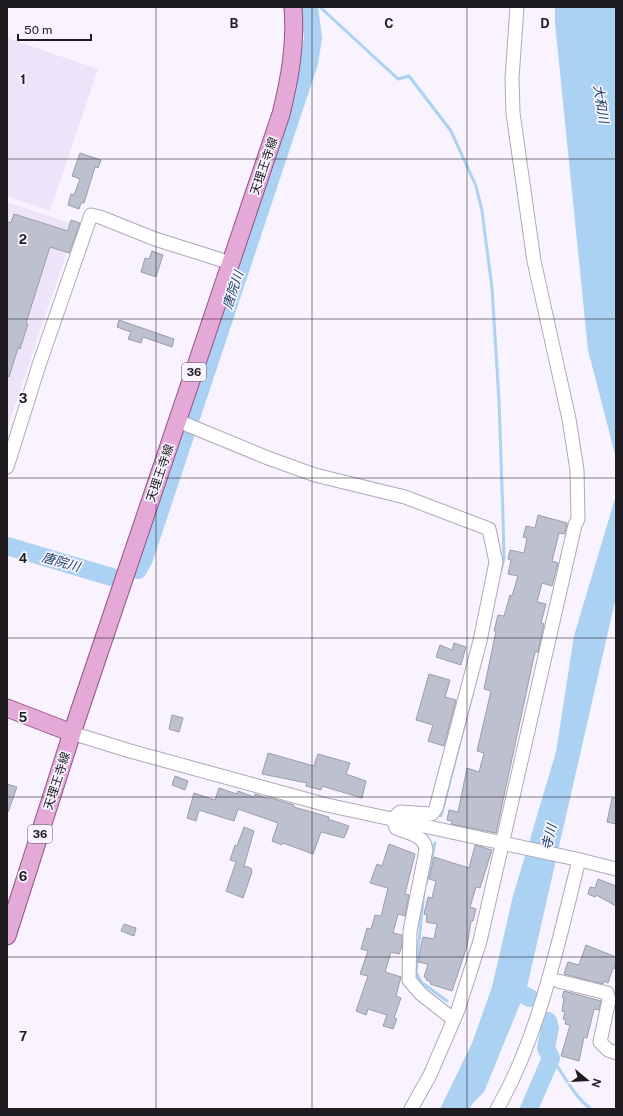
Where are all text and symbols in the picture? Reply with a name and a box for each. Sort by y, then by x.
scale bar [18,16,91,42]
text: B [230,16,239,31]
text: C [384,16,394,31]
text: D [540,16,550,31]
text: 50 m [24,23,52,37]
text: 1 [20,72,26,87]
water label: 大和川 [591,84,612,126]
street label: 天理王寺線 [248,135,280,197]
text: 2 [19,232,27,247]
water label: 唐院川 [220,267,247,311]
road number: 36 [182,363,206,381]
text: 3 [19,391,28,406]
street label: 天理王寺線 [144,442,176,504]
water label: 唐院川 [40,549,84,575]
text: 4 [19,551,28,566]
text: 5 [19,710,28,725]
street label: 天理王寺線 [41,750,73,812]
water label: 寺川 [539,821,560,851]
road number: 36 [28,825,52,843]
text: 6 [19,869,28,884]
text: 7 [19,1029,27,1044]
north arrow [567,1060,607,1100]
text: N [589,1077,604,1089]

